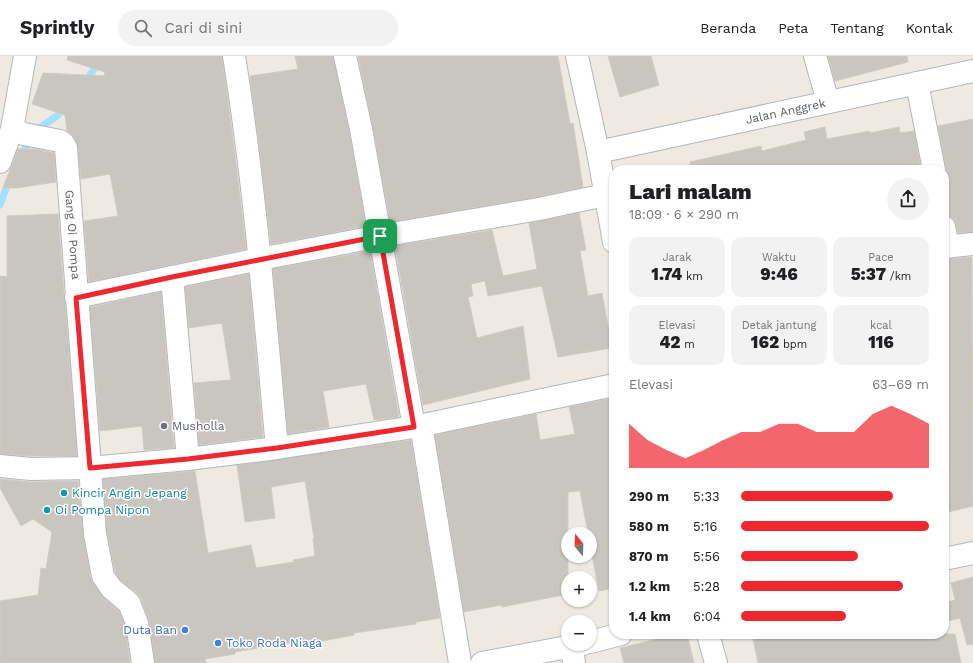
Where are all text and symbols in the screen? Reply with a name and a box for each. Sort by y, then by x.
search box [118,10,398,46]
text: Sprintly [20,16,94,39]
icon: search [132,17,154,39]
text: Cari di sini [164,19,242,37]
text: Beranda [700,20,756,36]
text: Peta [778,20,808,36]
text: Tentang [830,20,884,36]
text: Kontak [906,20,953,36]
street label: Jalan Anggrek [744,96,827,127]
button: share [887,178,929,220]
text: Lari malam [629,179,752,204]
street label: Gang Oi Pompa [62,189,83,280]
text: 18:09 · 6 × 290 m [629,207,739,222]
pin [363,219,397,253]
icon: arrive [369,225,391,247]
text: Jarak [662,251,692,264]
text: Waktu [762,251,796,264]
text: Pace [868,251,894,264]
text: 1.74 [651,264,682,284]
text: 9:46 [760,264,798,284]
text: 5:37 [851,264,886,284]
text: km [682,270,703,283]
text: /km [886,270,911,283]
text: Elevasi [658,319,696,332]
text: Detak jantung [742,319,816,332]
text: kcal [870,319,892,332]
text: 42 [659,332,680,352]
text: 162 [751,332,779,352]
text: 116 [868,332,894,352]
text: m [680,338,695,351]
text: bpm [779,338,807,351]
text: Elevasi [629,377,673,392]
text: 63–69 m [872,377,929,392]
place label: Musholla [172,419,225,433]
marker: Musholla [159,421,169,431]
place label: Kincir Angin Jepang [72,486,187,500]
marker: Kincir Angin Jepang [59,488,69,498]
text: 290 m [629,489,669,504]
text: 5:33 [693,489,720,504]
place label: Oi Pompa Nipon [55,503,149,517]
marker: Oi Pompa Nipon [42,505,52,515]
text: 580 m [629,519,669,534]
text: 5:16 [693,519,717,534]
north arrow [561,527,597,563]
map controls [561,527,597,651]
text: 870 m [629,549,669,564]
text: 5:56 [693,549,720,564]
button: + [561,571,597,607]
text: 1.2 km [629,579,670,594]
text: 5:28 [693,579,720,594]
text: 1.4 km [629,609,671,624]
text: 6:04 [693,609,721,624]
button: − [561,615,597,651]
place label: Duta Ban [123,623,177,637]
marker: Duta Ban [180,625,190,635]
place label: Toko Roda Niaga [226,636,322,650]
marker: Toko Roda Niaga [213,638,223,648]

